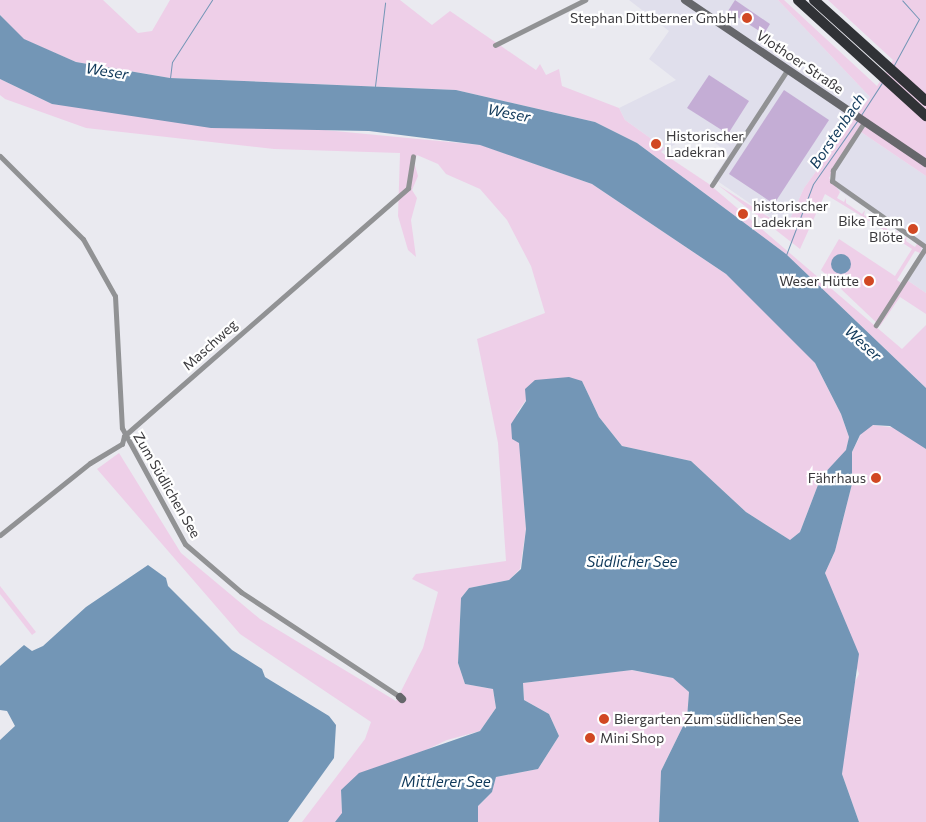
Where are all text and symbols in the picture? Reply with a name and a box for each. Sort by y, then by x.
place label: Stephan Dittberner GmbH [570,10,737,26]
marker: Stephan Dittberner GmbH [741,12,753,24]
street label: Vlothoer Straße [753,27,847,97]
water label: Weser [84,59,130,83]
water label: Borstenbach [805,90,869,172]
water label: Weser [486,100,532,126]
place label: Historischer Ladekran [666,128,744,160]
marker: Historischer Ladekran [650,138,662,150]
place label: historischer Ladekran [753,198,828,230]
marker: historischer Ladekran [737,208,749,220]
place label: Bike Team Blöte [838,213,903,246]
marker: Bike Team Blöte [907,223,919,235]
place label: Weser Hütte [779,273,859,289]
marker: Weser Hütte [863,275,875,287]
street label: Maschweg [179,316,241,374]
water label: Weser [841,322,885,364]
street label: Zum Südlichen See [130,429,204,541]
place label: Fährhaus [808,470,866,486]
marker: Fährhaus [870,472,882,484]
water label: Südlicher See [587,553,677,571]
place label: Biergarten Zum südlichen See [614,711,801,727]
marker: Biergarten Zum südlichen See [598,713,610,725]
place label: Mini Shop [600,730,664,746]
marker: Mini Shop [584,732,596,744]
water label: Mittlerer See [401,773,491,791]

